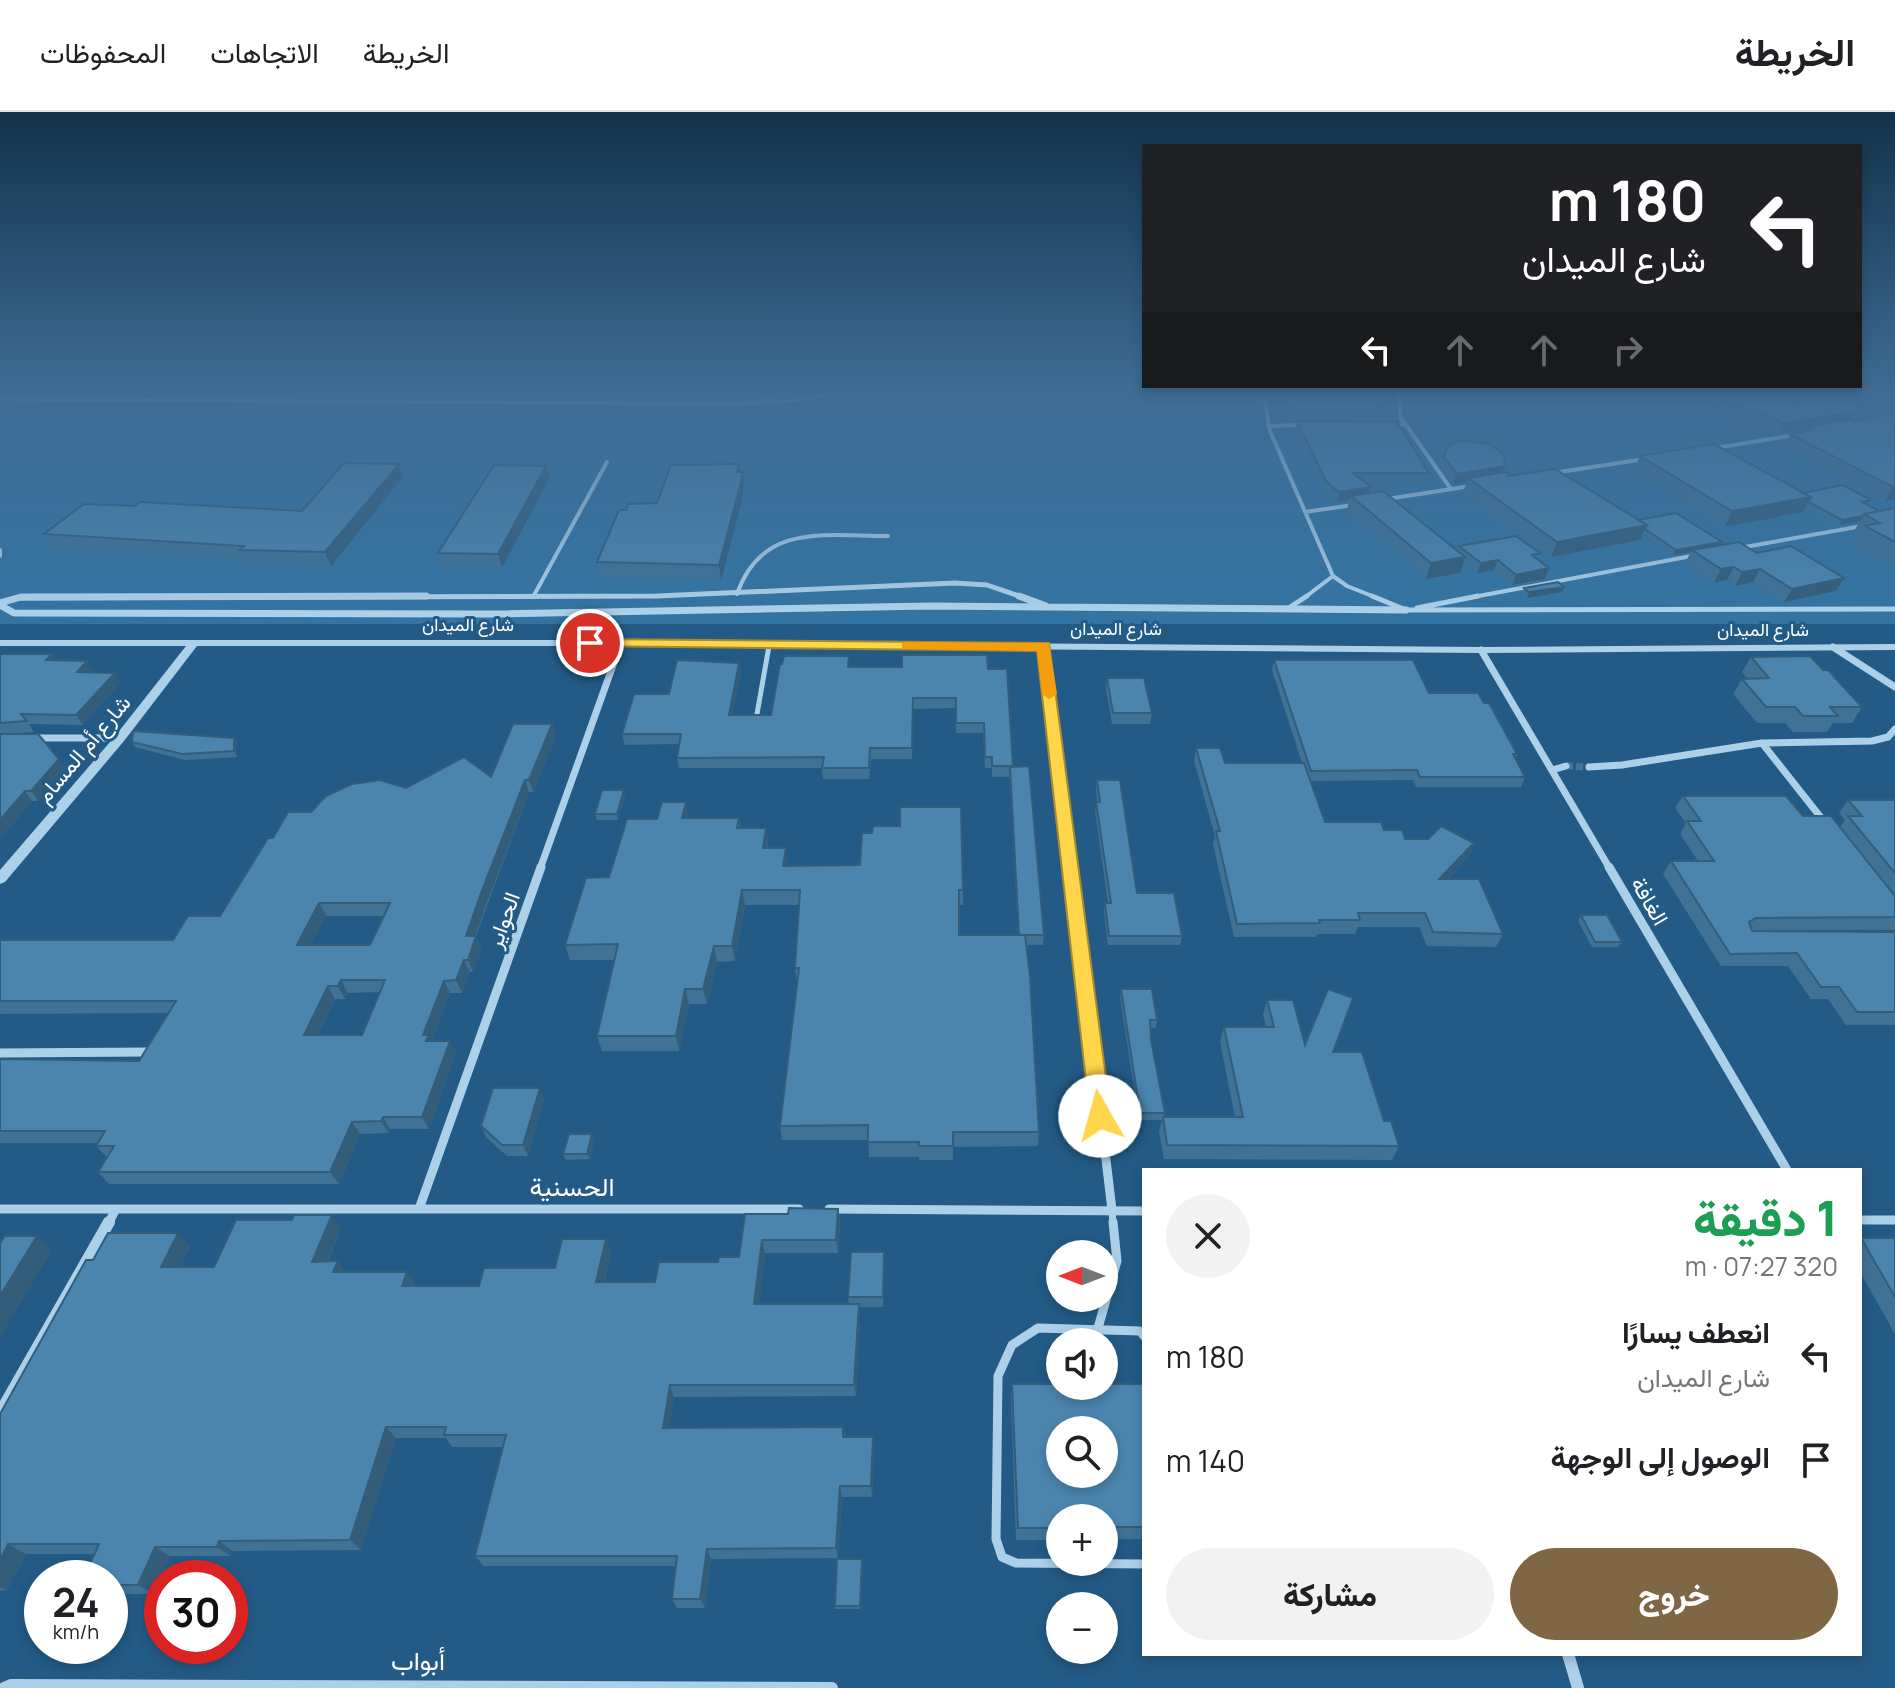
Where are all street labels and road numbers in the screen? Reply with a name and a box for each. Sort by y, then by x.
street label: شارع الميدان [422,612,514,637]
street label: شارع الميدان [1070,616,1162,641]
street label: شارع الميدان [1717,617,1809,642]
street label: شارع أم المسام [29,689,137,809]
street label: الغافة [1624,871,1676,931]
street label: الحواير [479,888,527,953]
street label: الحسنية [530,1168,614,1204]
street label: أبواب [391,1642,445,1678]

